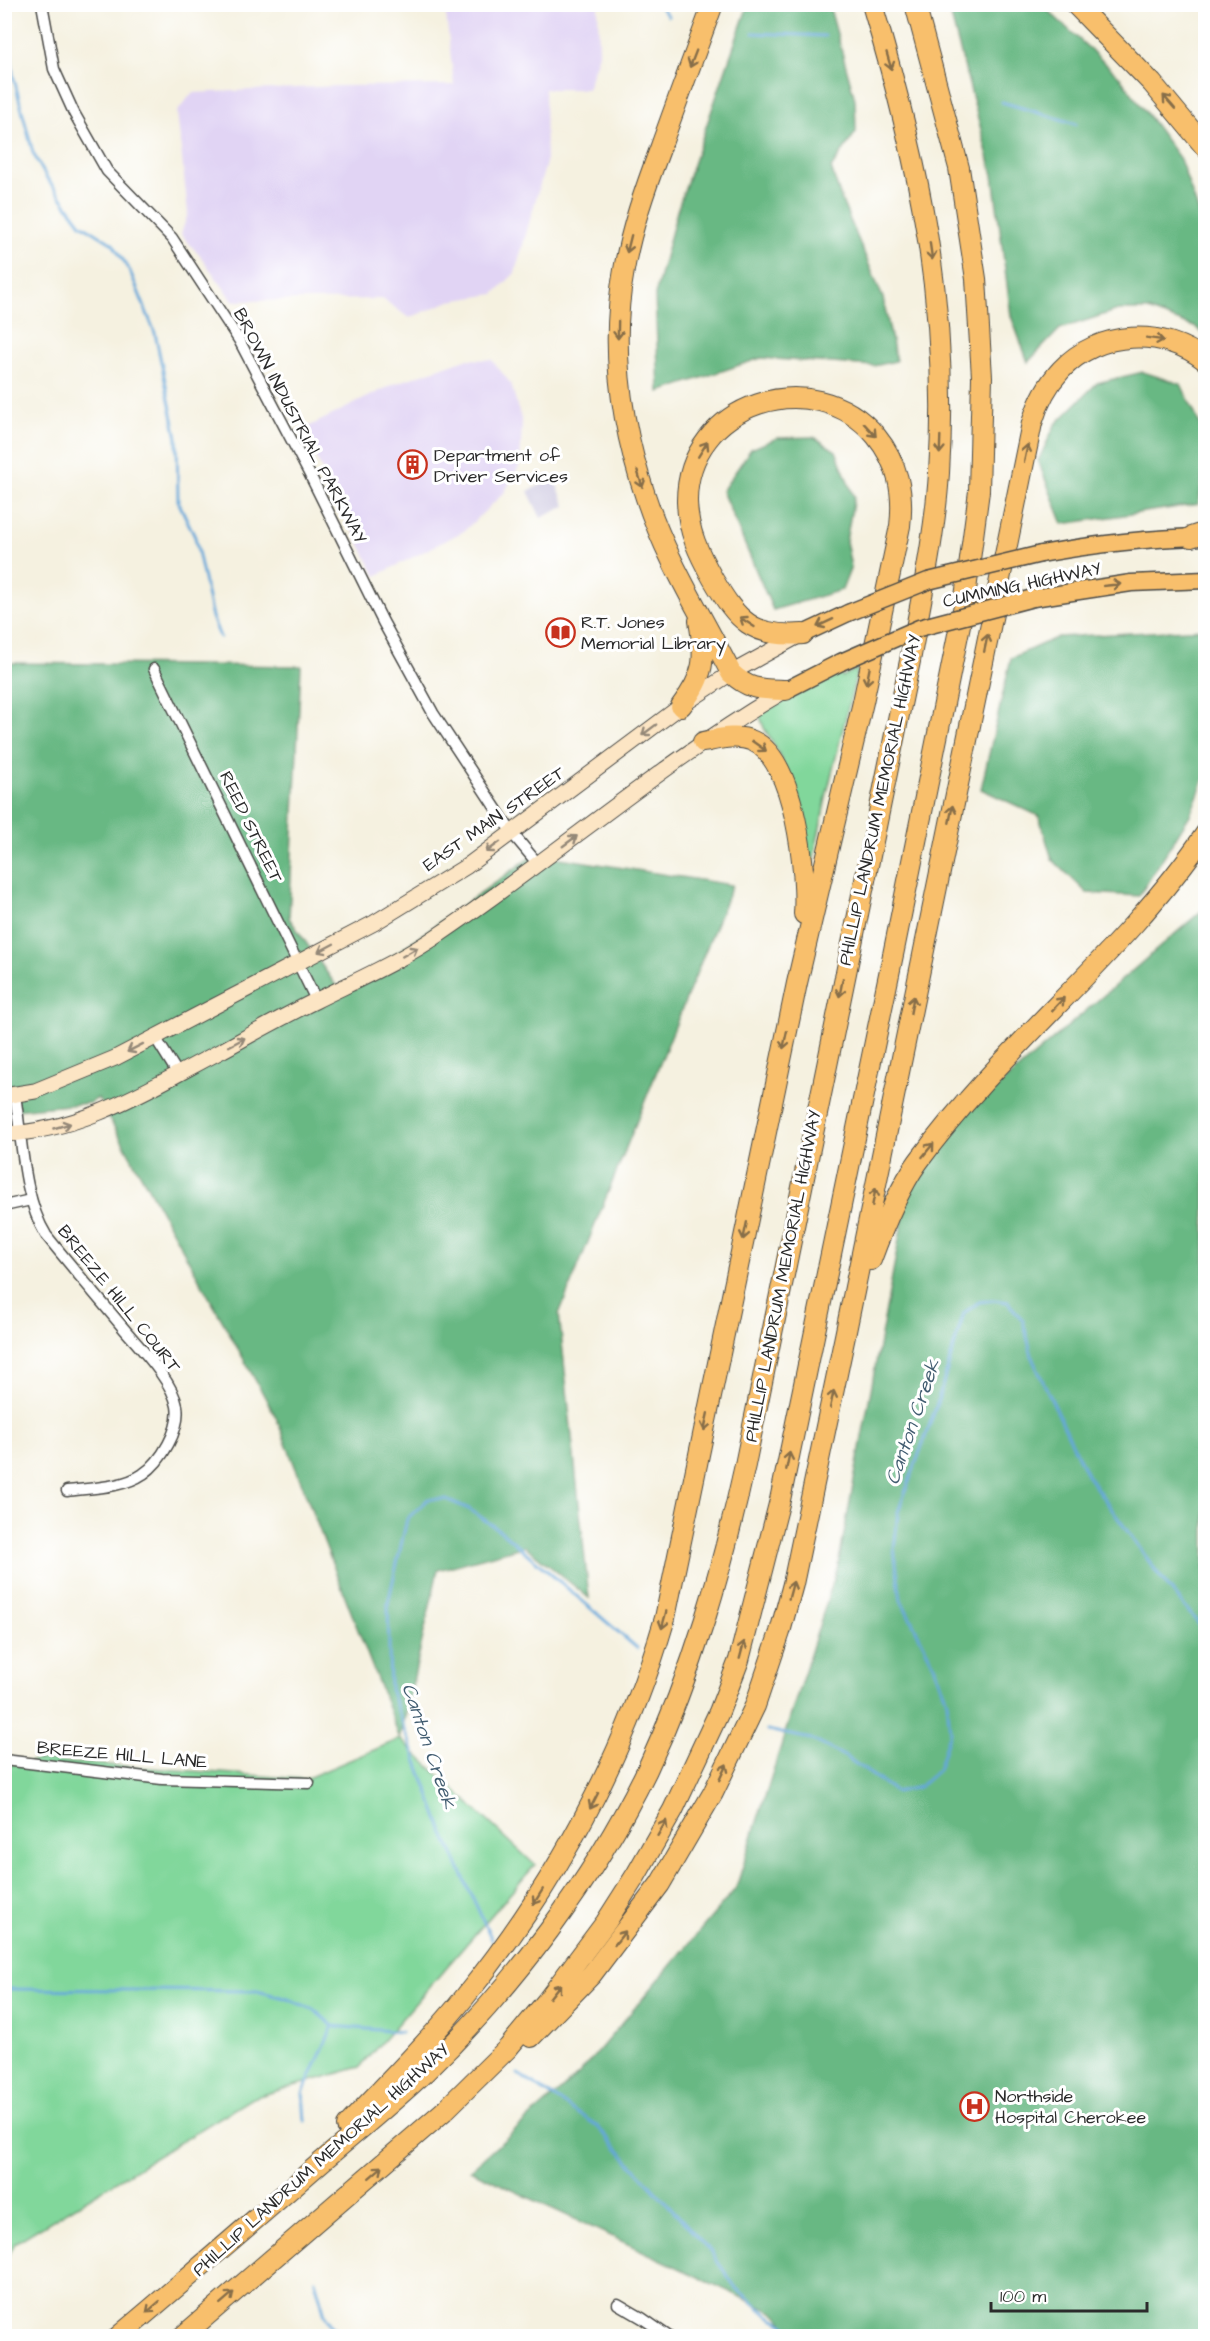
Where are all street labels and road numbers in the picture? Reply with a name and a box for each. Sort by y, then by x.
street label: BROWN INDUSTRIAL PARKWAY [227,304,373,548]
street label: CUMMING HIGHWAY [940,556,1104,614]
street label: PHILLIP LANDRUM MEMORIAL HIGHWAY [833,632,927,968]
street label: EAST MAIN STREET [418,760,571,877]
street label: REED STREET [213,767,289,888]
street label: PHILLIP LANDRUM MEMORIAL HIGHWAY [739,1107,828,1444]
street label: BREEZE HILL COURT [52,1220,187,1379]
street label: BREEZE HILL LANE [36,1735,208,1775]
street label: PHILLIP LANDRUM MEMORIAL HIGHWAY [187,2037,455,2282]

